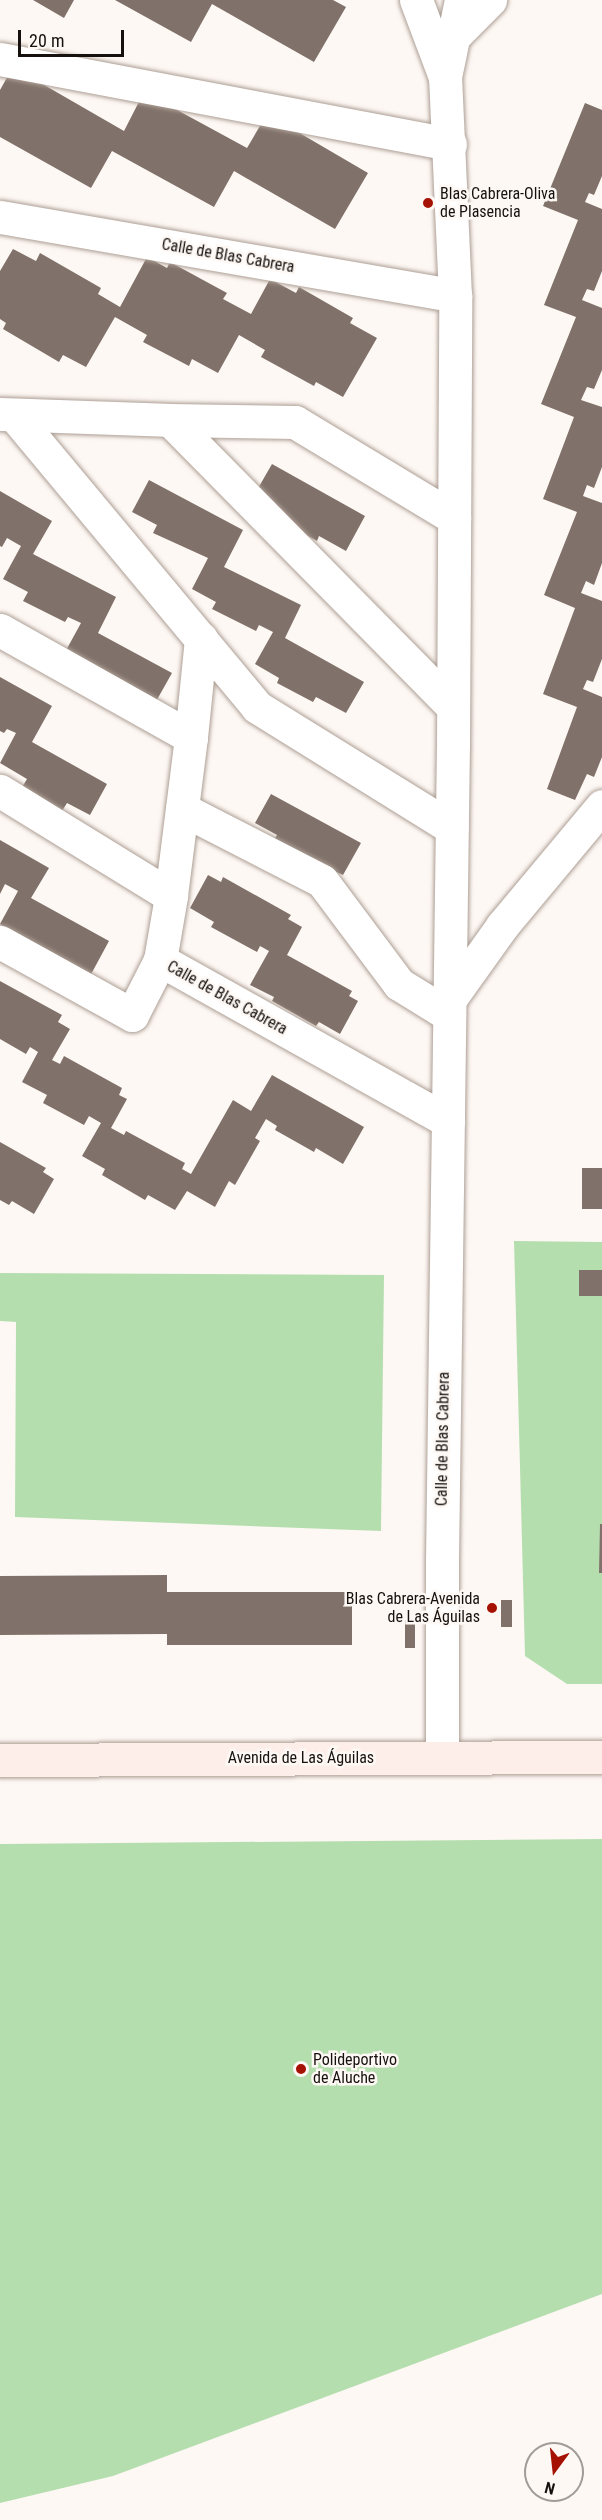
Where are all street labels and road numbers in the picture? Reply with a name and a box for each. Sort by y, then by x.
street label: Calle de Blas Cabrera [160,235,296,277]
street label: Calle de Blas Cabrera [164,957,290,1039]
street label: Calle de Blas Cabrera [432,1372,454,1506]
street label: Avenida de Las Águilas [228,1748,374,1768]

